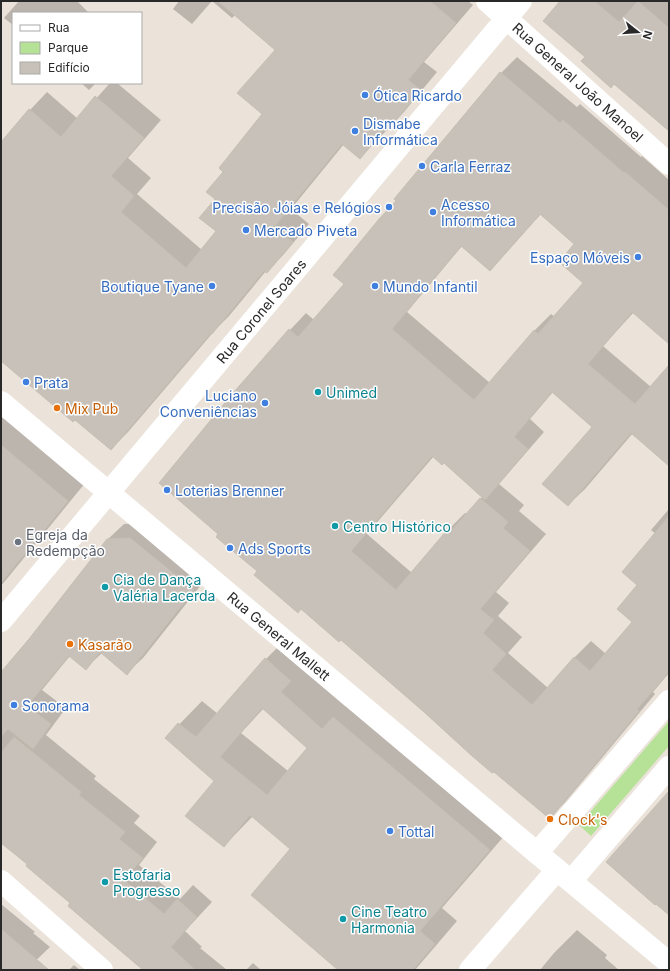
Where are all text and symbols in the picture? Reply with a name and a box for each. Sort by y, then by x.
legend [12,12,142,84]
north arrow [618,12,658,52]
street label: Rua General João Manoel [509,19,647,145]
text: Rua [48,20,70,35]
text: N [640,29,655,41]
text: Parque [48,40,88,55]
text: Edifício [48,60,90,75]
place label: Ótica Ricardo [373,87,462,104]
marker: Ótica Ricardo [360,90,370,100]
place label: Dismabe Informática [363,115,438,148]
marker: Dismabe Informática [350,126,360,136]
place label: Carla Ferraz [430,158,511,175]
marker: Carla Ferraz [417,161,427,171]
place label: Acesso Informática [441,196,516,229]
place label: Precisão Jóias e Relógios [212,199,381,216]
marker: Precisão Jóias e Relógios [384,202,394,212]
marker: Acesso Informática [428,207,438,217]
place label: Mercado Piveta [254,222,357,239]
marker: Mercado Piveta [241,225,251,235]
place label: Espaço Móveis [530,249,630,266]
marker: Espaço Móveis [633,252,643,262]
street label: Rua Coronel Soares [212,255,310,367]
place label: Boutique Tyane [101,278,204,295]
place label: Mundo Infantil [383,278,478,295]
marker: Boutique Tyane [207,281,217,291]
marker: Mundo Infantil [370,281,380,291]
place label: Prata [34,374,69,391]
marker: Prata [21,377,31,387]
place label: Unimed [326,384,377,401]
place label: Luciano Conveniências [160,387,257,420]
marker: Unimed [313,387,323,397]
marker: Luciano Conveniências [260,398,270,408]
place label: Mix Pub [65,400,118,417]
marker: Mix Pub [52,403,62,413]
place label: Loterias Brenner [175,482,284,499]
marker: Loterias Brenner [162,485,172,495]
place label: Centro Histórico [343,518,451,535]
marker: Centro Histórico [330,521,340,531]
place label: Egreja da Redempção [26,526,105,559]
marker: Egreja da Redempção [13,537,23,547]
place label: Ads Sports [238,540,311,557]
marker: Ads Sports [225,543,235,553]
place label: Cia de Dança Valéria Lacerda [113,571,215,604]
marker: Cia de Dança Valéria Lacerda [100,582,110,592]
street label: Rua General Mallett [224,588,334,684]
place label: Kasarão [78,636,132,653]
marker: Kasarão [65,639,75,649]
place label: Sonorama [22,697,89,714]
marker: Sonorama [9,700,19,710]
place label: Clock's [558,811,607,828]
marker: Clock's [545,814,555,824]
place label: Tottal [398,823,434,840]
marker: Tottal [385,826,395,836]
place label: Estofaria Progresso [113,866,180,899]
marker: Estofaria Progresso [100,877,110,887]
place label: Cine Teatro Harmonia [351,903,427,936]
marker: Cine Teatro Harmonia [338,914,348,924]

